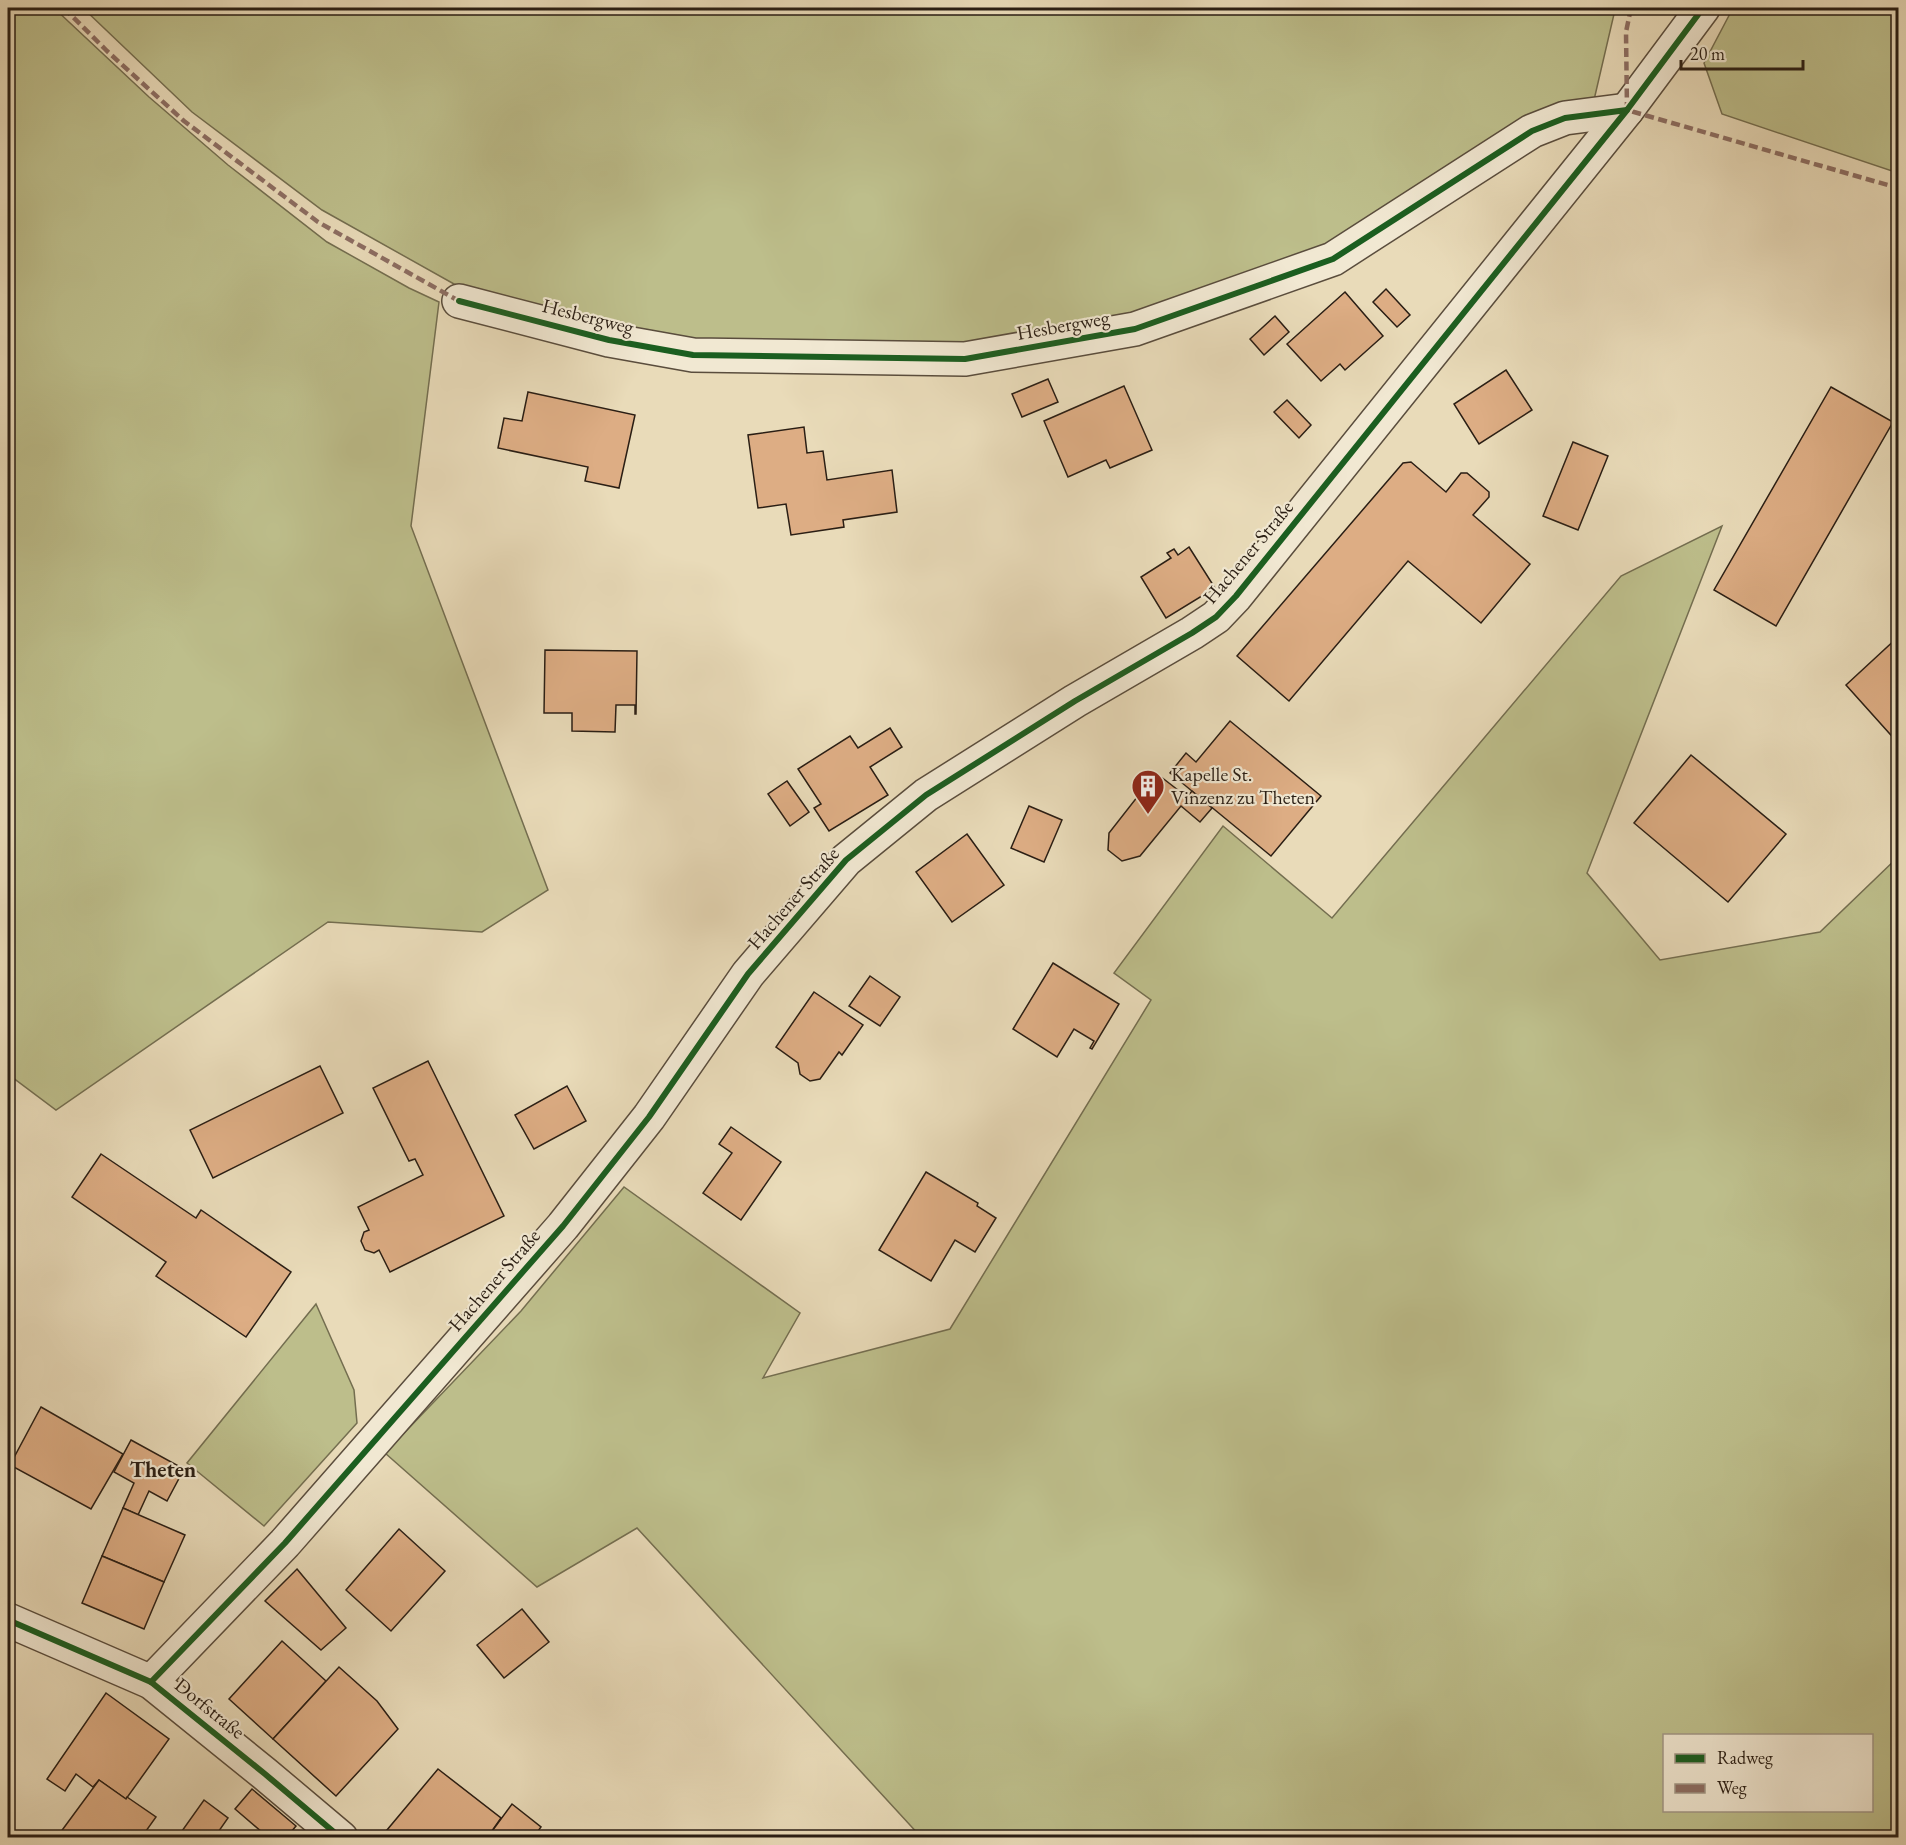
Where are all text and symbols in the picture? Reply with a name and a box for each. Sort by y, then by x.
scale bar [1681,33,1802,71]
text: 20 m [1690,42,1725,65]
street label: Hesbergweg [539,292,637,340]
street label: Hesbergweg [1015,304,1112,346]
street label: Hachener Straße [1197,495,1299,609]
place label: Kapelle St. Vinzenz zu Theten [1171,761,1316,810]
building icon: Kapelle St. Vinzenz zu Theten [1130,768,1166,815]
street label: Hachener Straße [741,841,845,955]
street label: Hachener Straße [442,1223,546,1337]
district label: Theten [130,1455,197,1484]
street label: Dorfstraße [169,1672,251,1744]
legend [1663,1734,1873,1812]
text: Radweg [1717,1746,1773,1769]
text: Weg [1717,1776,1747,1799]

